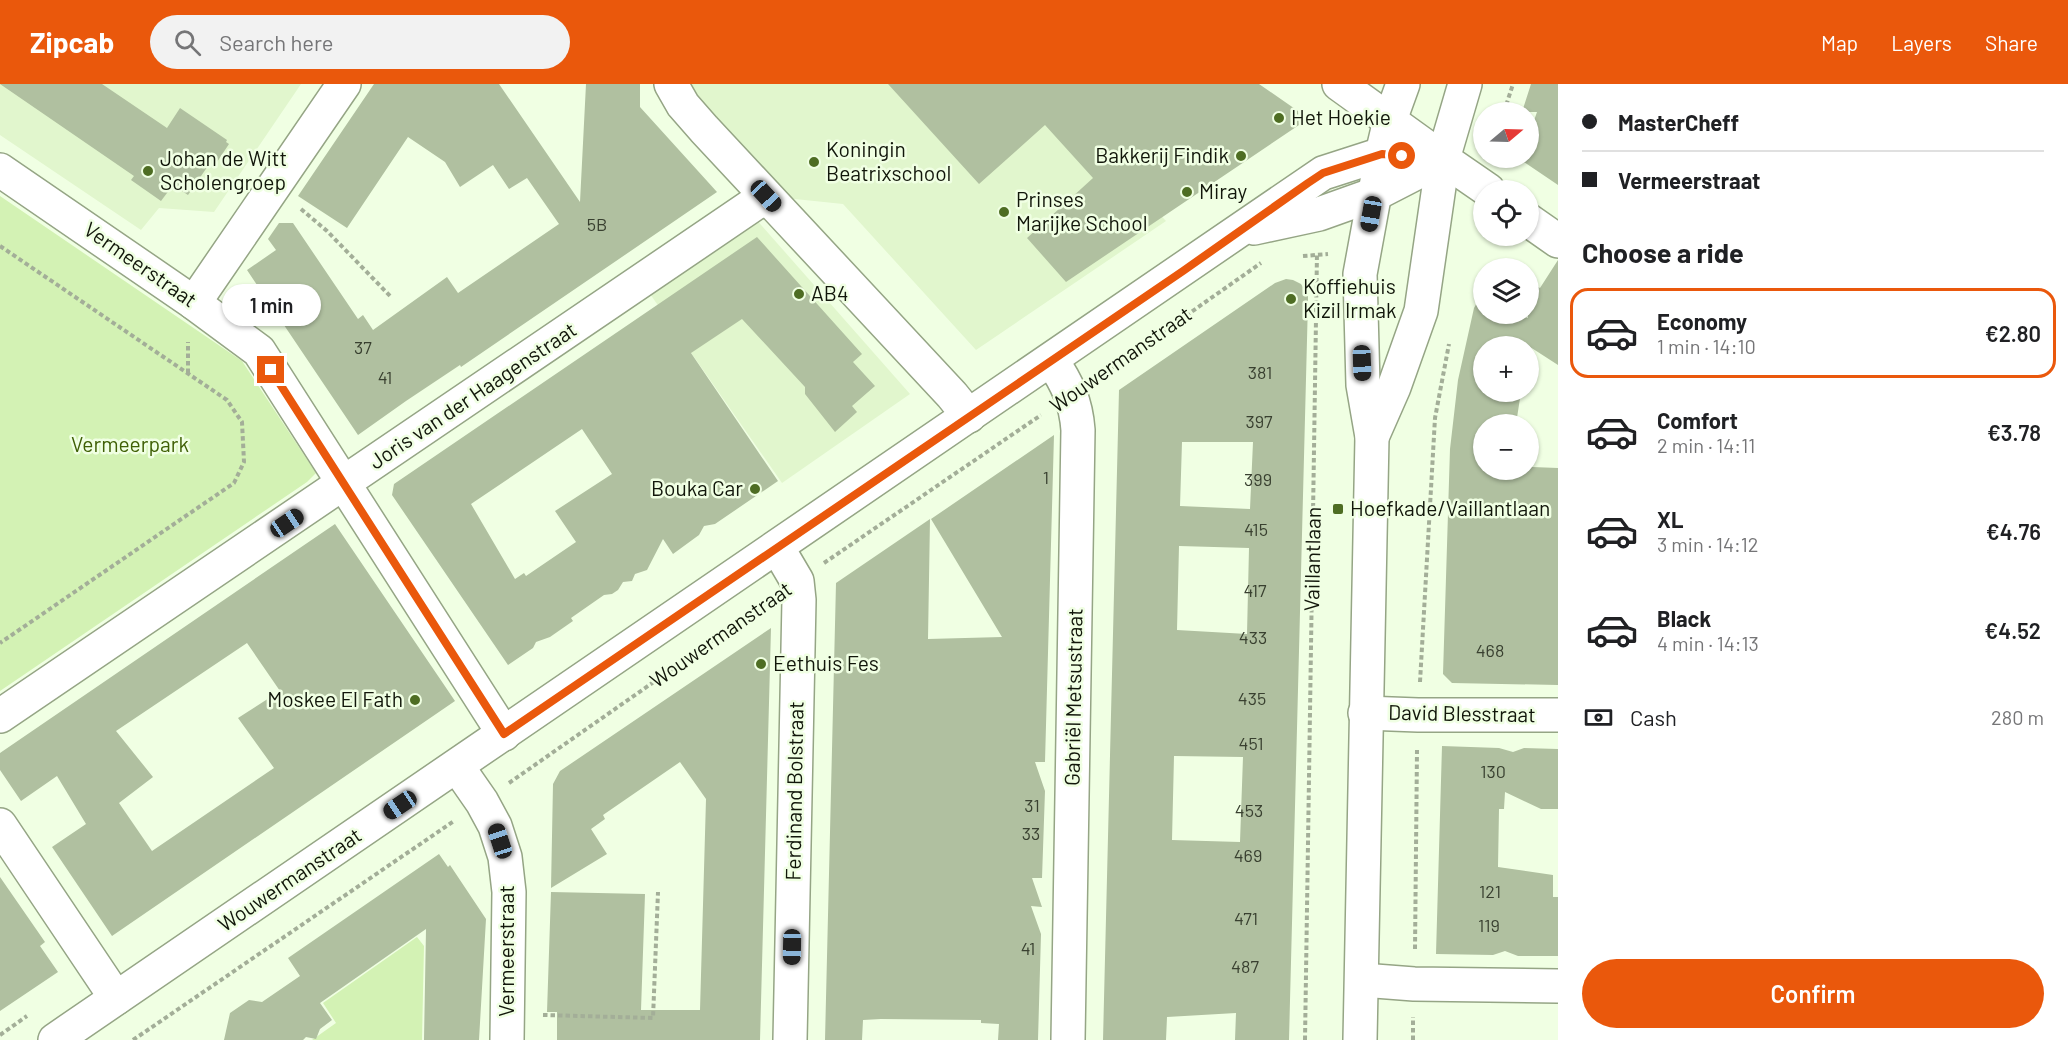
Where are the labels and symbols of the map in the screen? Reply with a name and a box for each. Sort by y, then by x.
north arrow [1473,102,1539,168]
place label: Het Hoekie [1291,104,1391,129]
marker: Het Hoekie [1272,111,1286,125]
place label: Koningin Beatrixschool [826,136,951,185]
place label: Bakkerij Findik [1095,142,1229,167]
route start [1388,142,1415,169]
place label: Johan de Witt Scholengroep [160,145,287,194]
marker: Bakkerij Findik [1234,149,1248,163]
marker: Koningin Beatrixschool [807,155,821,169]
marker: Johan de Witt Scholengroep [141,164,155,178]
car [747,177,785,215]
place label: Miray [1199,178,1248,203]
marker: Miray [1180,185,1194,199]
place label: Prinses Marijke School [1016,186,1147,235]
car [1359,195,1383,233]
marker: Prinses Marijke School [997,205,1011,219]
house number: 5B [587,213,607,235]
street label: Vermeerstraat [80,216,202,312]
place label: Koffiehuis Kizil Irmak [1303,273,1397,322]
place label: AB4 [811,280,849,305]
callout: 1 min [222,283,320,325]
marker: AB4 [792,287,806,301]
marker: Koffiehuis Kizil Irmak [1284,292,1298,306]
street label: Wouwermanstraat [1044,300,1196,417]
street label: Joris van der Haagenstraat [364,316,581,474]
house number: 37 [354,336,372,358]
car [1352,345,1372,381]
route end [257,356,284,383]
house number: 381 [1248,361,1272,383]
house number: 41 [378,366,392,388]
house number: 397 [1245,410,1273,432]
park label: Vermeerpark [71,431,189,456]
house number: 1 [1043,466,1049,488]
house number: 399 [1244,468,1272,490]
place label: Bouka Car [651,475,743,500]
marker: Bouka Car [748,482,762,496]
place label: Hoefkade/Vaillantlaan [1350,495,1550,520]
marker: Hoefkade/Vaillantlaan [1331,502,1345,516]
car [267,505,307,541]
street label: Vaillantlaan [1298,507,1325,611]
house number: 415 [1244,518,1268,540]
street label: Wouwermanstraat [644,575,796,692]
house number: 417 [1243,579,1267,601]
street label: Gabriël Metsustraat [1058,608,1087,786]
house number: 433 [1239,626,1267,648]
house number: 468 [1476,639,1504,661]
place label: Eethuis Fes [773,650,879,675]
marker: Eethuis Fes [754,657,768,671]
place label: Moskee El Fath [267,686,403,711]
house number: 435 [1238,687,1266,709]
marker: Moskee El Fath [408,693,422,707]
street label: David Blesstraat [1388,699,1536,726]
street label: Ferdinand Bolstraat [779,701,808,881]
house number: 451 [1239,732,1263,754]
house number: 130 [1480,760,1506,782]
car [380,787,420,823]
house number: 31 [1024,794,1040,816]
house number: 453 [1235,799,1263,821]
car [486,821,514,861]
street label: Wouwermanstraat [213,822,366,936]
house number: 33 [1022,822,1040,844]
house number: 469 [1234,844,1262,866]
house number: 121 [1479,880,1501,902]
street label: Vermeerstraat [493,885,518,1017]
house number: 471 [1234,907,1258,929]
house number: 119 [1478,914,1500,936]
car [783,929,801,965]
house number: 41 [1021,937,1035,959]
house number: 487 [1231,955,1259,977]

